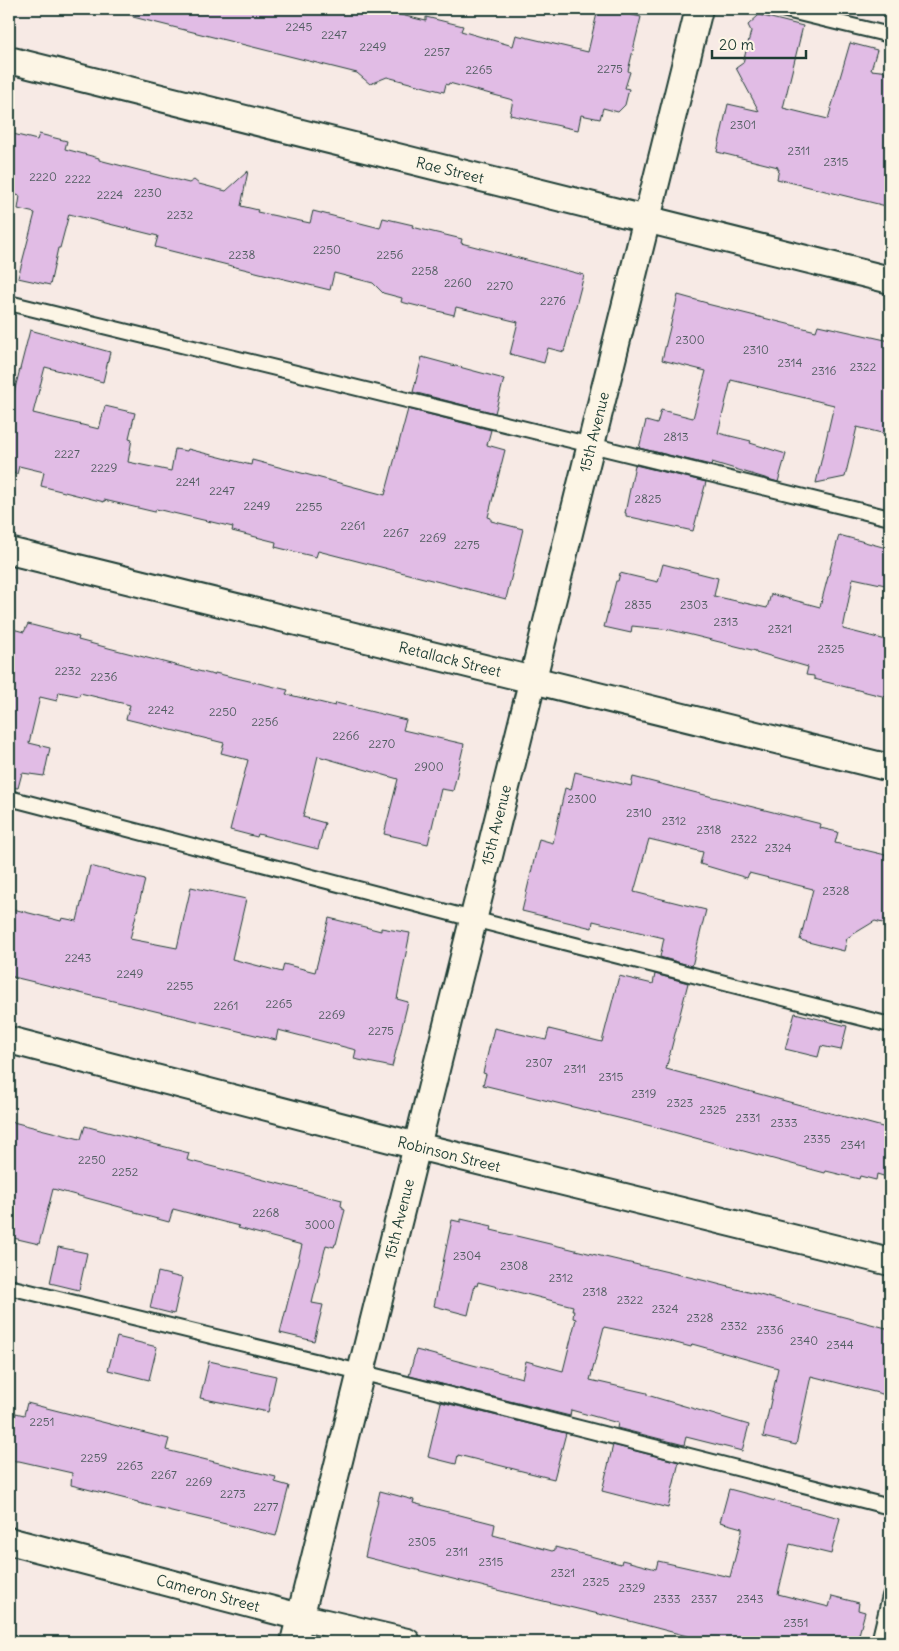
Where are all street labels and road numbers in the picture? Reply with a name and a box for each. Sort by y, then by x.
street label: Rae Street [414,152,486,188]
street label: 15th Avenue [575,390,613,474]
street label: Retallack Street [397,637,503,681]
street label: 15th Avenue [477,783,515,867]
street label: Robinson Street [395,1132,503,1176]
street label: 15th Avenue [380,1177,418,1261]
street label: Cameron Street [154,1570,262,1616]

